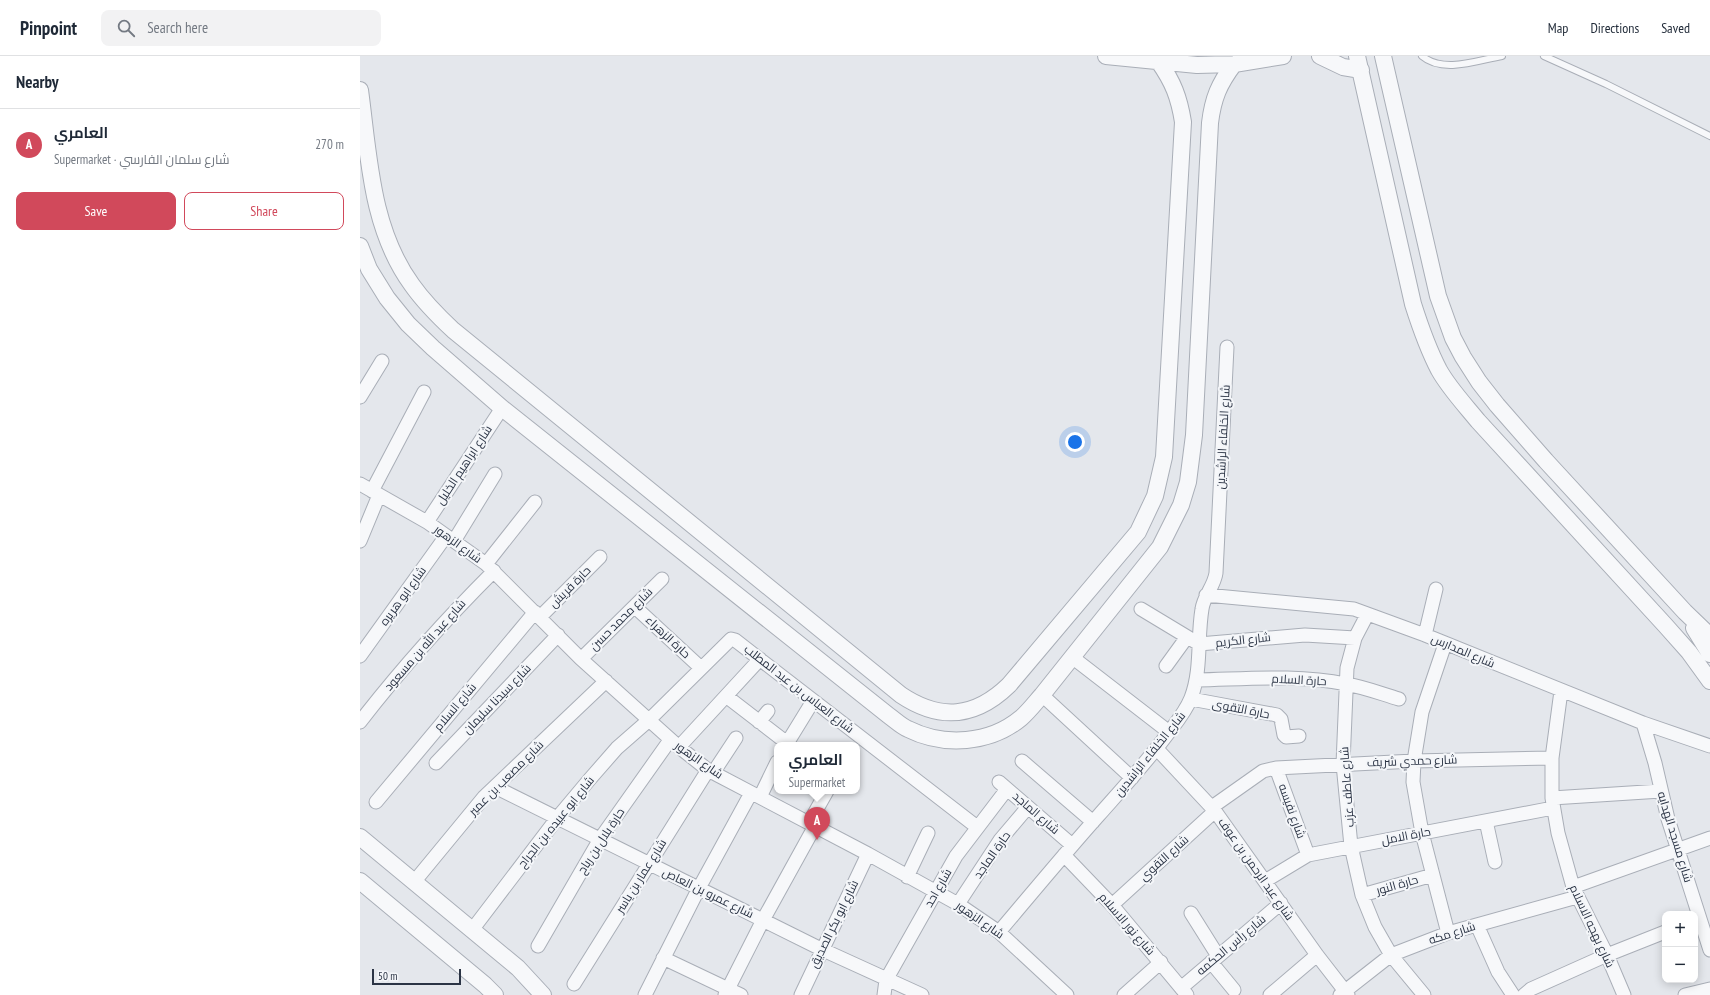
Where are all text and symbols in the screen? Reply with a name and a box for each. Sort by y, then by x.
search box [101,10,381,46]
text: Pinpoint [20,16,77,40]
icon: search [115,17,137,39]
text: Search here [147,18,208,37]
text: Map [1548,19,1568,37]
text: Directions [1590,19,1639,37]
text: Saved [1661,19,1690,37]
text: Nearby [16,71,59,93]
text: العامري [54,123,108,142]
text: A [26,136,32,153]
text: 270 m [315,136,344,153]
text: Supermarket · شارع سلمان الفارسي [54,151,229,168]
button: Save [16,192,176,230]
button: Share [184,192,344,230]
street label: شارع الخلفاء الراشدين [1212,384,1234,490]
street label: شارع ابراهيم الخليل [432,422,496,508]
your location [1065,432,1085,452]
street label: شارع الزهور [430,521,485,567]
street label: شارع ابو هريره [376,563,430,629]
street label: حارة قريش [546,563,594,611]
street label: شارع محمد حسن [586,584,656,654]
street label: شارع عبد الله بن مسعود [381,596,469,694]
street label: حارة الزهراء [643,612,694,661]
street label: شارع الكريم [1214,629,1272,651]
street label: شارع المدارس [1429,630,1497,672]
street label: شارع العباس بن عبد المطلب [741,641,857,737]
street label: شارع سيدنا سليمان [459,660,535,738]
street label: حارة السلام [1271,671,1327,689]
street label: شارع السلام [430,680,480,734]
street label: حارة التقوى [1211,696,1271,721]
street label: شارع الخلفاء الراشدين [1111,708,1189,800]
street label: شارع مصعب بن عمير [464,737,547,820]
street label: شارع الزهور [671,737,726,783]
popup [774,742,860,794]
street label: شارع عاطف عزب [1336,746,1358,828]
text: العامري [789,750,843,769]
street label: شارع حمدي شريف [1367,751,1458,773]
street label: شارع ابو عبيده بن الجراح [514,773,598,871]
text: Supermarket [789,774,845,791]
street label: شارع نفيسه [1275,781,1309,841]
street label: شارع الماجد [1009,788,1063,838]
street label: شارع مسجد الهدايه [1654,790,1696,884]
street label: حارة بلال بن رباح [574,805,628,877]
pin: A [804,807,830,840]
street label: شارع عبد الرحمن بن عوف [1215,815,1298,924]
street label: حارة الامل [1380,823,1432,848]
street label: حارة الماجد [970,828,1013,881]
street label: شارع التقوي [1136,832,1193,886]
street label: شارع عمار بن ياسر [611,836,670,917]
street label: شارع عمرو بن العاص [660,864,756,922]
street label: شارع احد [921,866,955,910]
street label: حارة النور [1373,871,1420,898]
street label: شارع ابو بكر الصديق [806,877,862,971]
street label: شارع بهجه الاسلام [1566,882,1618,970]
street label: شارع نور الاسلام [1095,889,1159,959]
street label: شارع الزهور [952,897,1007,943]
street label: شارع رأس الحكمه [1193,911,1269,979]
map controls [1662,911,1698,983]
button: + [1662,911,1698,947]
street label: شارع مكه [1427,918,1478,948]
button: − [1662,947,1698,983]
scale bar [372,967,461,986]
text: 50 m [378,969,397,983]

